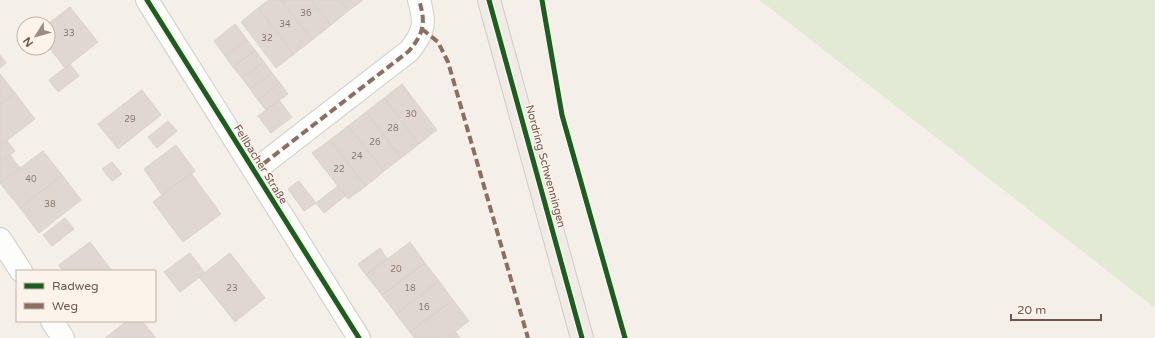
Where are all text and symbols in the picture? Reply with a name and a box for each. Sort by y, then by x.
house number: 36 [300,8,312,19]
north arrow [16,16,56,56]
house number: 34 [279,19,291,30]
house number: 33 [63,28,75,39]
house number: 32 [261,33,273,44]
text: N [21,34,36,49]
street label: Nordring Schwenningen [523,103,568,229]
house number: 30 [405,109,417,120]
house number: 29 [124,114,136,125]
street label: Fellbacher Straße [231,122,290,206]
house number: 28 [387,123,399,134]
house number: 26 [369,137,381,148]
house number: 24 [351,151,363,162]
house number: 22 [333,164,345,175]
house number: 40 [25,174,37,185]
house number: 38 [44,199,56,210]
house number: 20 [390,264,402,275]
legend [16,270,156,322]
text: Radweg [52,279,99,293]
house number: 23 [226,283,238,294]
house number: 18 [404,283,416,294]
scale bar [1011,296,1101,322]
text: Weg [52,299,78,313]
house number: 16 [418,302,430,313]
text: 20 m [1017,303,1046,317]

